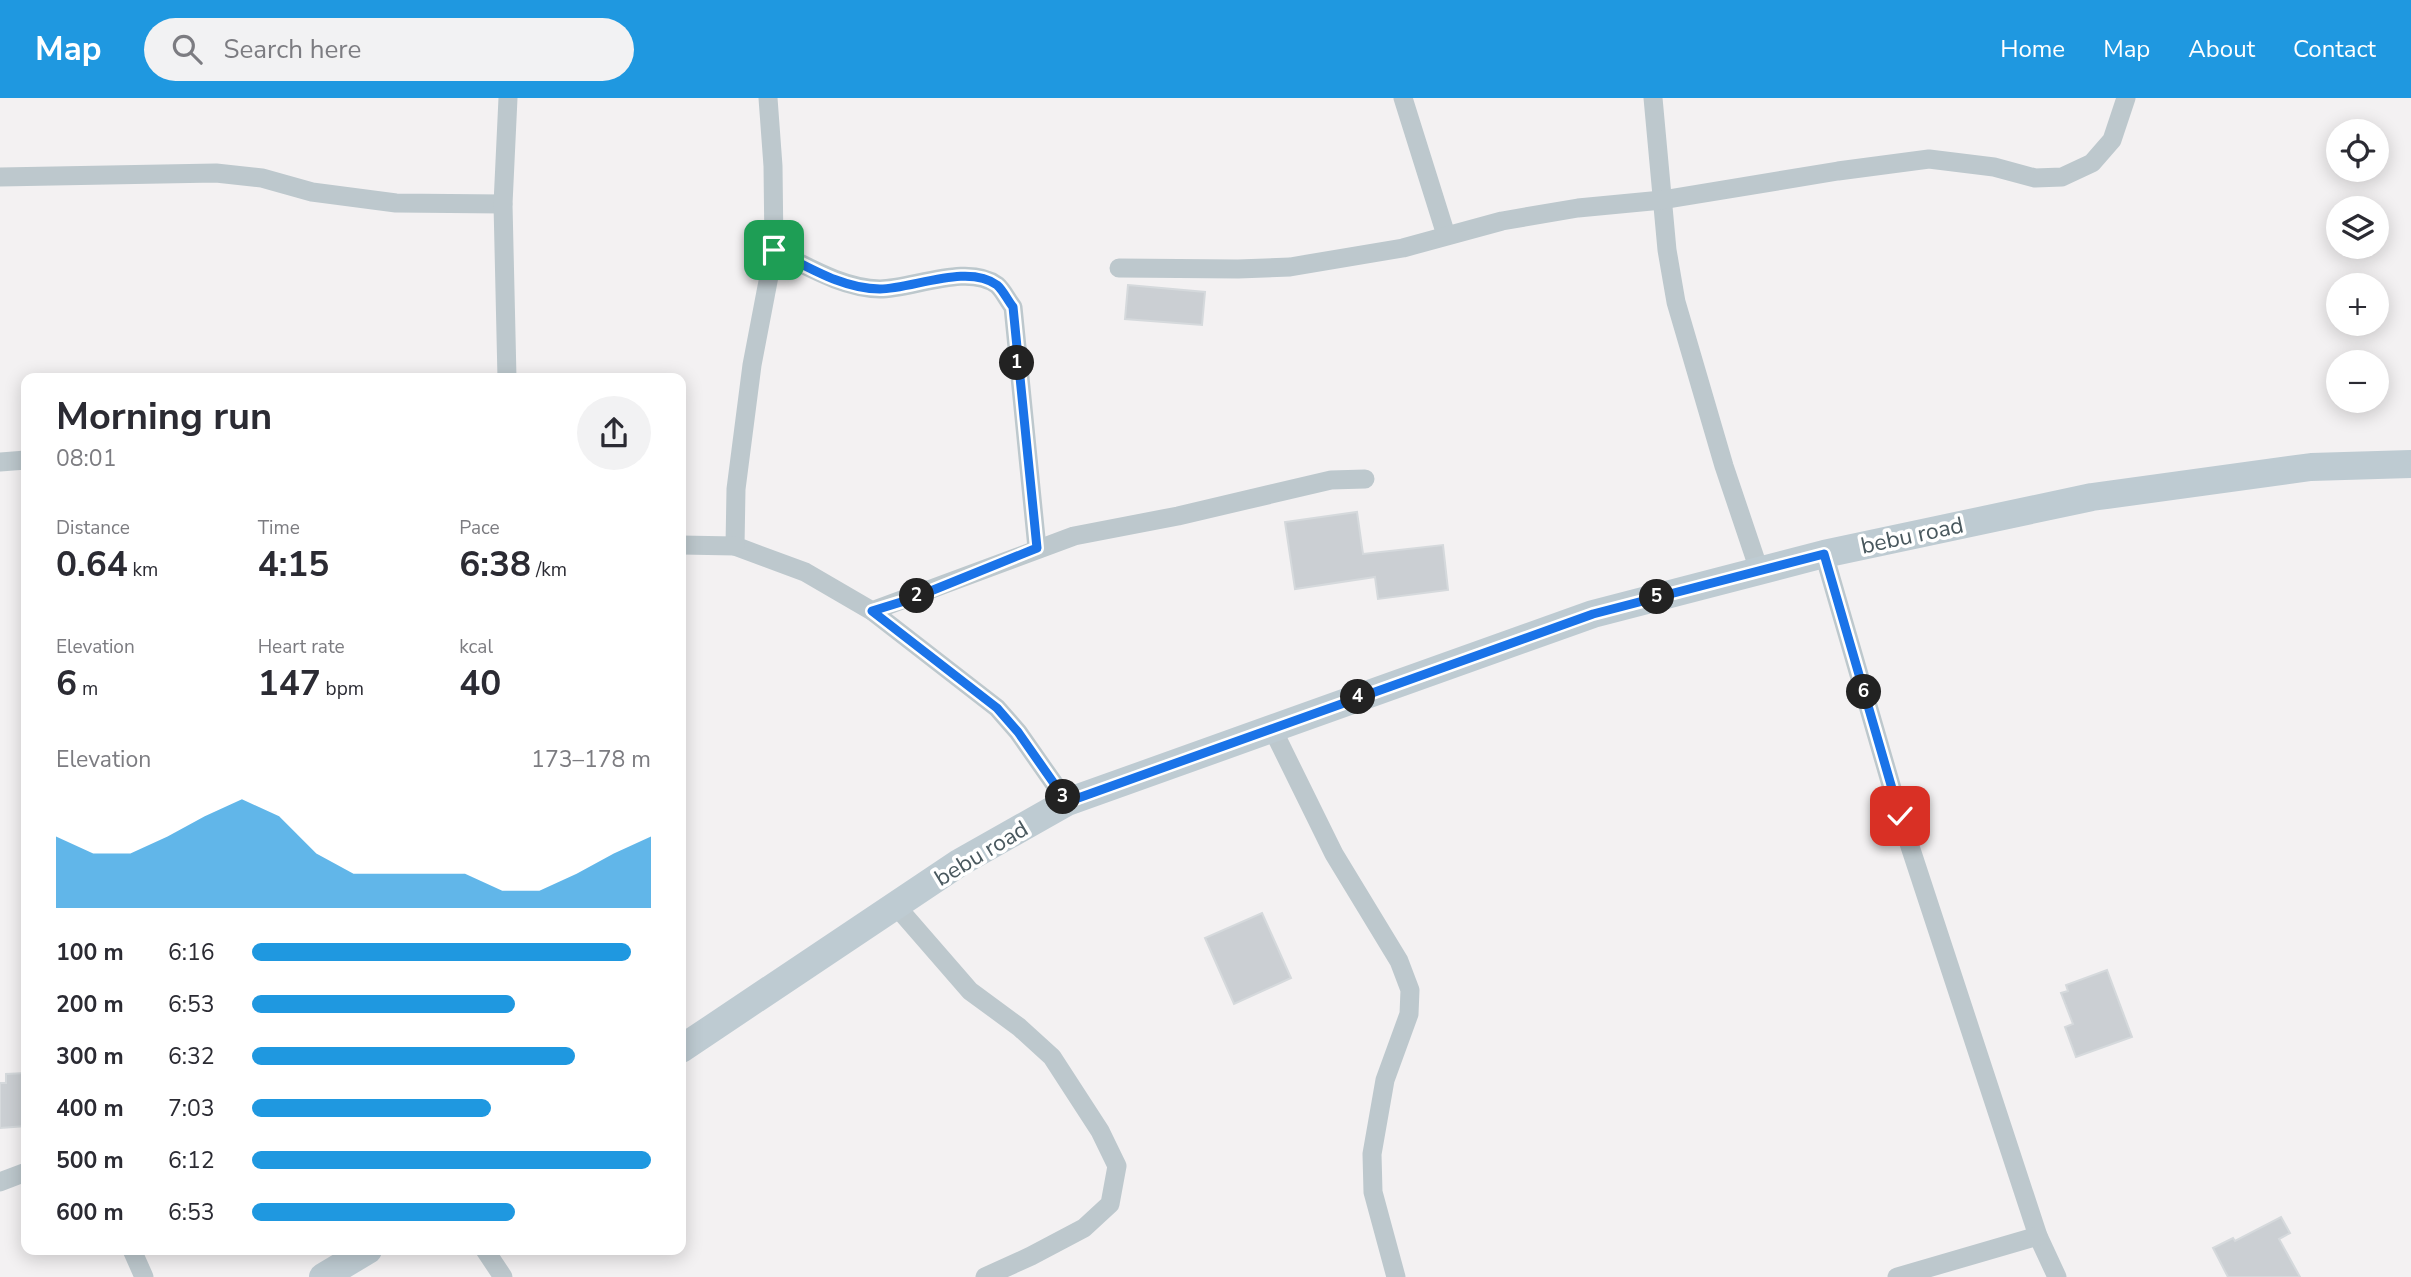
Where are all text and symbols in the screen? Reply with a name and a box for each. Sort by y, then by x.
search box [144,18,634,81]
text: Map [35,27,102,72]
icon: search [168,30,206,68]
text: Search here [224,32,361,67]
text: Home [2000,33,2065,65]
text: Map [2103,33,2150,65]
text: About [2188,33,2255,65]
text: Contact [2293,33,2376,65]
map controls [2326,119,2389,413]
button: locate [2326,119,2389,182]
button: layers [2326,196,2389,259]
pin [744,220,804,280]
icon: arrive [755,231,793,269]
button: + [2326,273,2389,336]
pin: 1 [1000,345,1034,380]
text: 1 [1011,349,1022,375]
button: − [2326,350,2389,413]
text: Morning run [56,391,272,442]
button: share [577,396,651,470]
text: 08:01 [56,443,116,474]
street label: bebu road [1858,509,1966,561]
text: Distance [56,515,130,541]
text: Time [258,515,300,541]
text: Pace [459,515,500,541]
text: 0.64 [56,541,128,588]
text: 4:15 [258,541,329,588]
text: 6:38 [459,541,531,588]
text: km [128,557,158,583]
text: /km [531,557,567,583]
pin: 2 [900,578,934,614]
pin: 5 [1640,580,1674,614]
text: 2 [911,582,922,608]
text: 5 [1651,583,1662,609]
text: Elevation [56,634,135,660]
text: Heart rate [258,634,345,660]
text: kcal [459,634,493,660]
text: 6 [56,660,77,707]
text: 147 [258,660,321,707]
text: 40 [459,660,501,707]
pin: 6 [1846,674,1882,710]
text: m [77,676,98,702]
text: bpm [321,676,364,702]
text: 6 [1858,678,1869,704]
pin: 4 [1340,680,1376,714]
text: 4 [1352,683,1363,709]
text: Elevation [56,744,151,775]
text: 173–178 m [531,744,651,775]
pin: 3 [1046,780,1080,814]
text: 3 [1057,783,1068,809]
pin [1870,786,1930,846]
icon: check [1881,797,1919,835]
street label: bebu road [929,813,1034,894]
text: 100 m [56,937,124,968]
text: 6:16 [168,937,215,968]
text: 200 m [56,989,124,1020]
text: 6:53 [168,989,215,1020]
text: 300 m [56,1041,124,1072]
text: 6:32 [168,1041,215,1072]
text: 400 m [56,1093,124,1124]
text: 7:03 [168,1093,215,1124]
text: 500 m [56,1145,124,1176]
text: 6:12 [168,1145,215,1176]
text: 600 m [56,1197,124,1228]
text: 6:53 [168,1197,215,1228]

